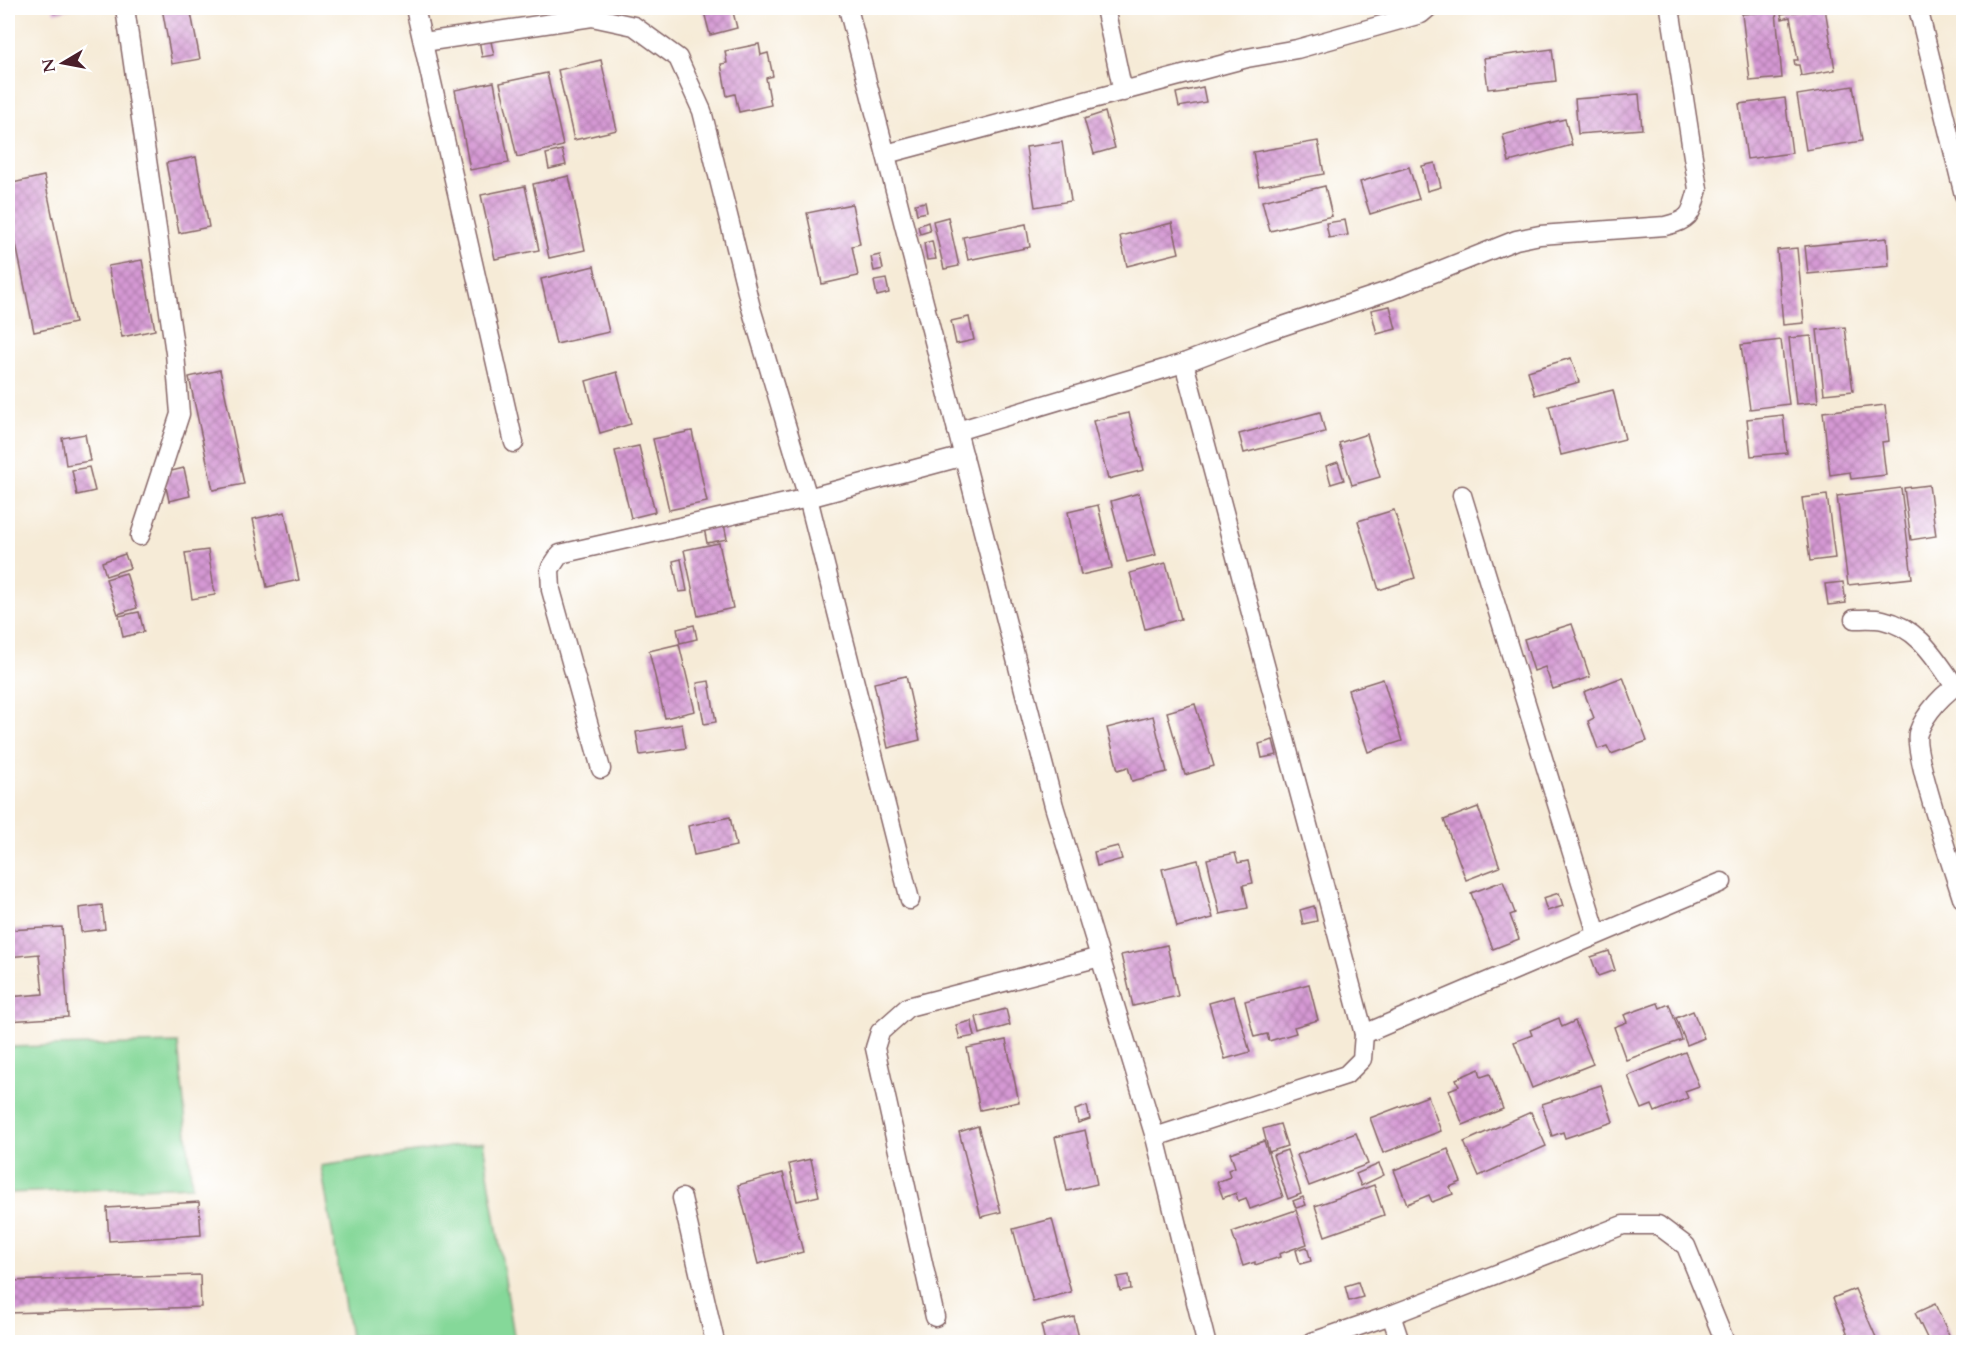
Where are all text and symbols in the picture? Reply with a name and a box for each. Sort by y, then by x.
north arrow [33,33,93,93]
text: N [37,57,61,74]

